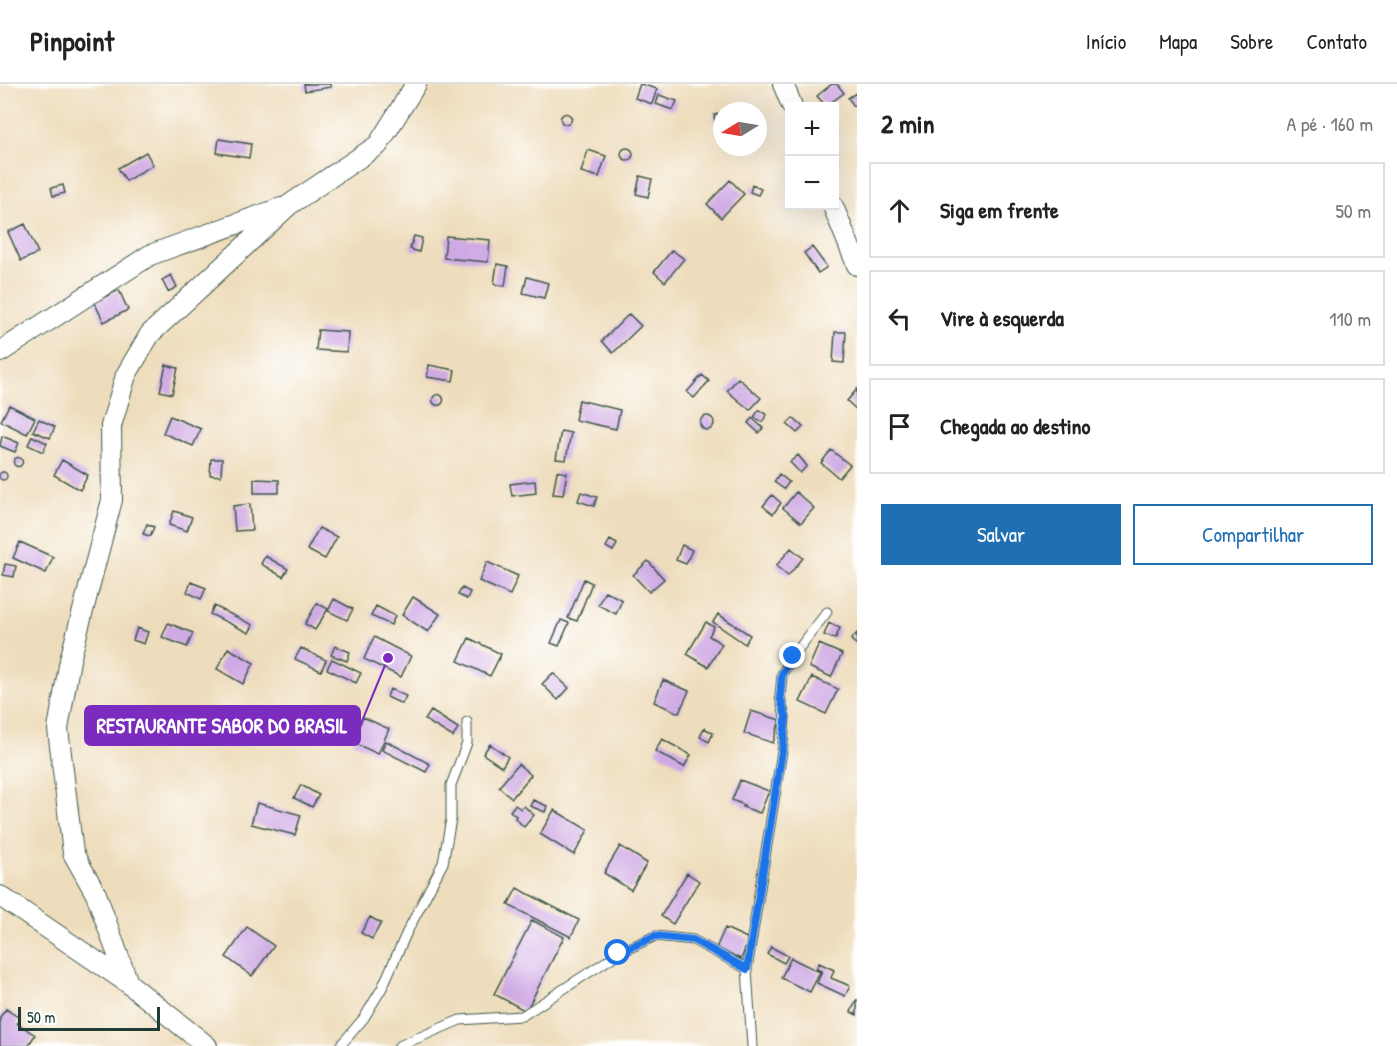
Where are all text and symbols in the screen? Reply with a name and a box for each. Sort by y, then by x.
text: Pinpoint [30,22,114,60]
text: Início [1086,27,1126,56]
text: Mapa [1159,27,1197,56]
text: Sobre [1230,27,1273,56]
text: Contato [1306,27,1367,56]
north arrow [713,102,767,156]
map controls [785,102,839,210]
button: + [785,102,839,156]
text: 2 min [881,106,934,141]
text: A pé · 160 m [1287,110,1373,137]
button: − [785,156,839,210]
icon: ahead [883,194,916,227]
text: Siga em frente [940,195,1059,225]
text: 50 m [1335,197,1371,224]
icon: left [883,302,916,335]
text: Vire à esquerda [940,303,1064,333]
text: 110 m [1329,305,1371,332]
icon: arrive [883,410,916,443]
text: Chegada ao destino [940,411,1090,441]
button: Salvar [881,504,1121,565]
button: Compartilhar [1133,504,1373,565]
route end [779,642,805,668]
callout: RESTAURANTE SABOR DO BRASIL [85,706,360,745]
text: RESTAURANTE SABOR DO BRASIL [97,711,348,740]
route start [604,939,630,965]
scale bar [18,1004,160,1032]
text: 50 m [27,1006,56,1028]

